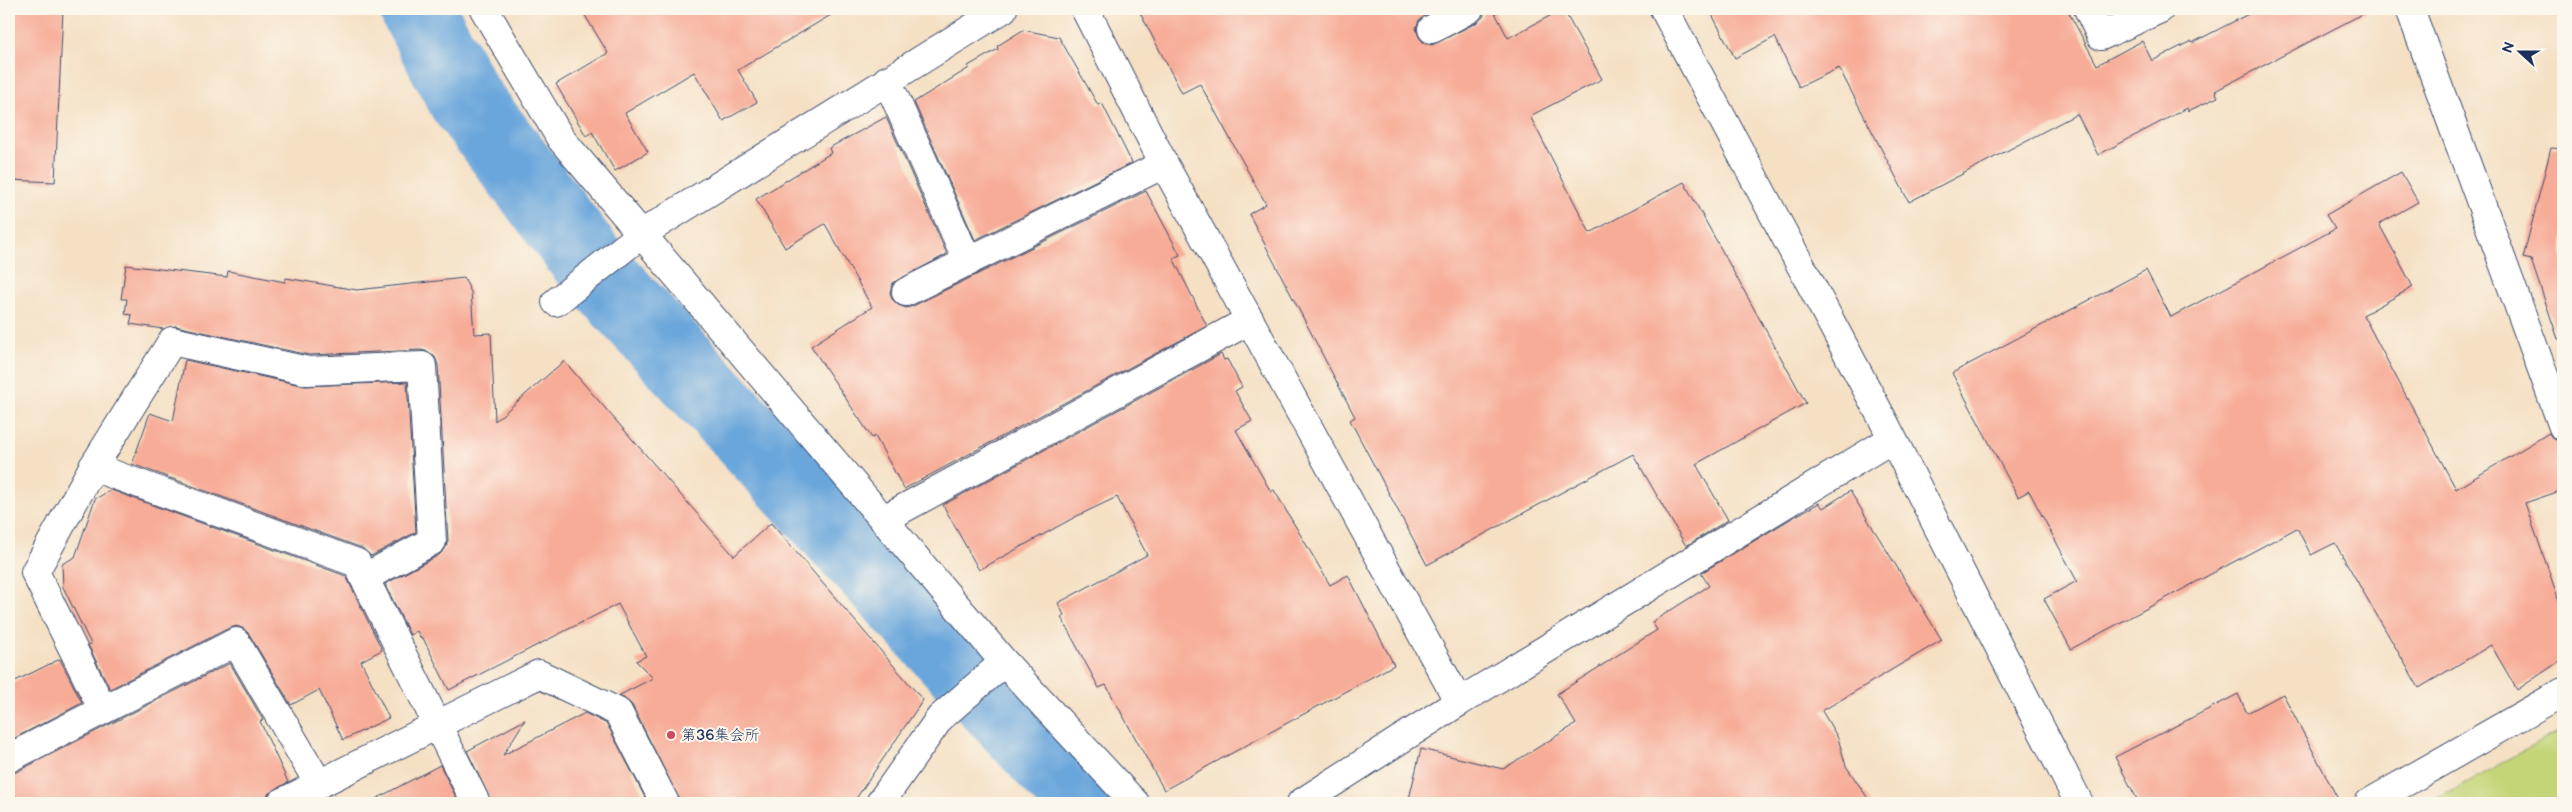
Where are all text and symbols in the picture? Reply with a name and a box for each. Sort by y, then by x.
north arrow [2494,28,2544,78]
text: N [2499,40,2518,55]
place label: 第36集会所 [681,726,759,745]
marker: 第36集会所 [665,729,677,741]

